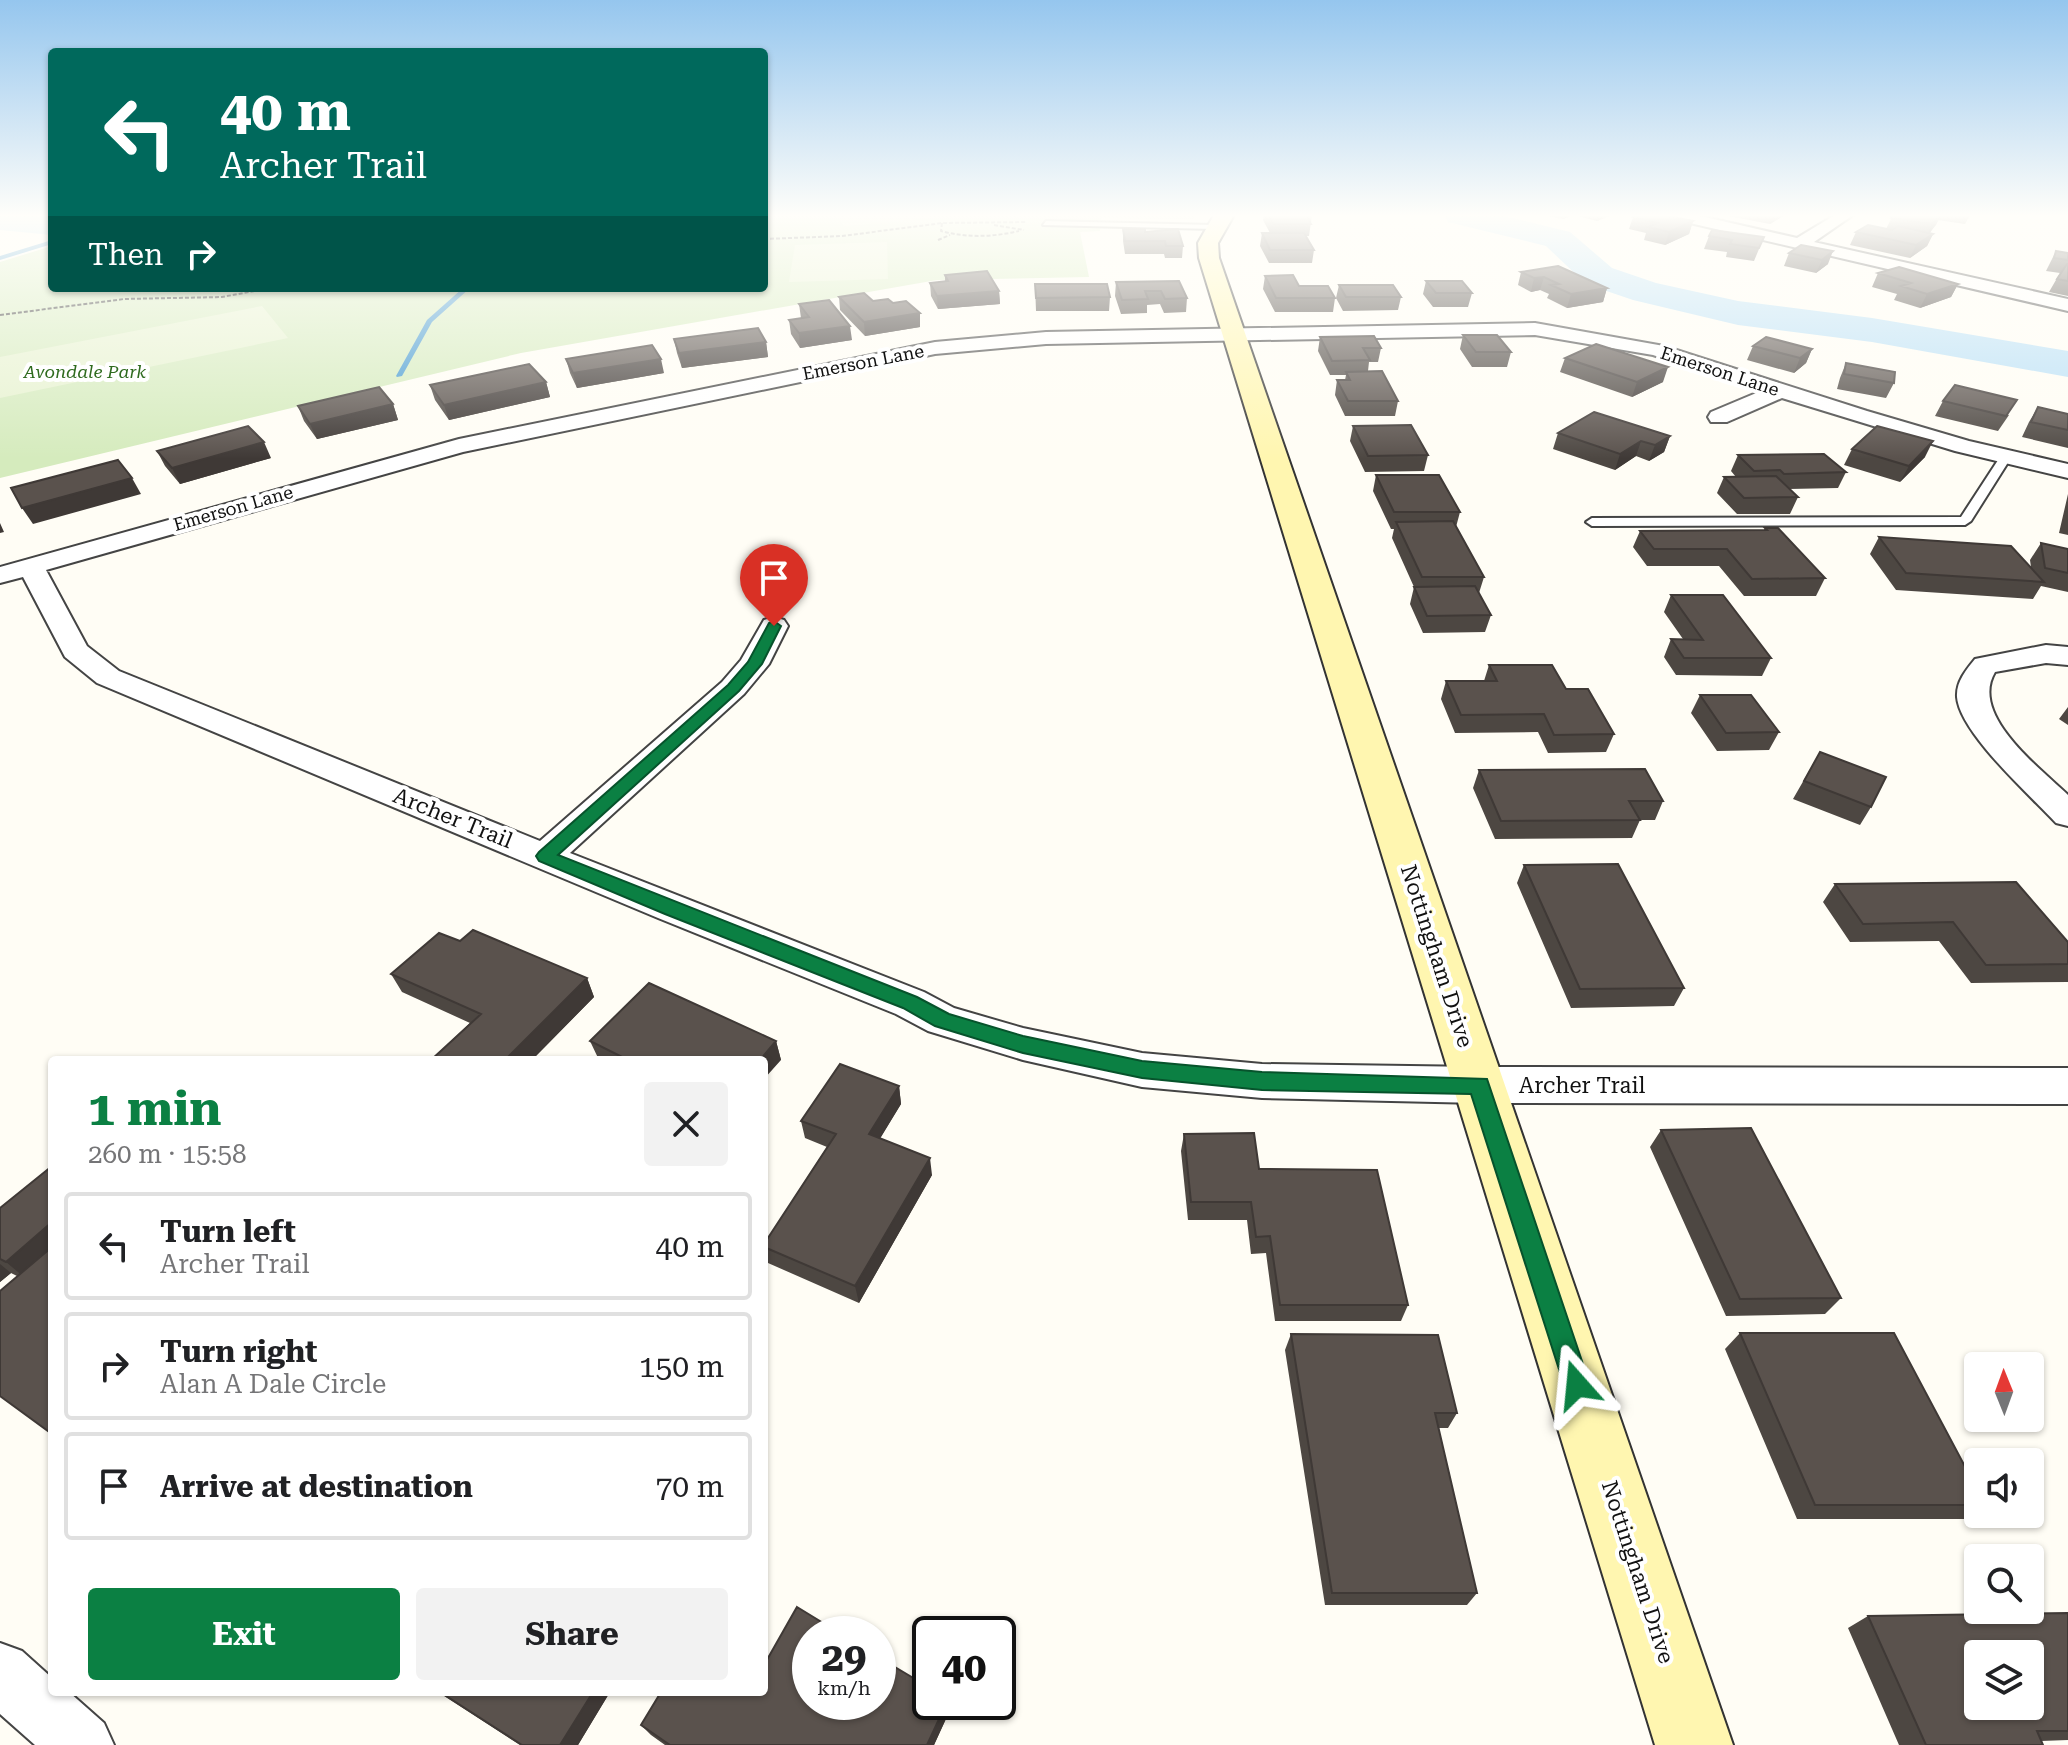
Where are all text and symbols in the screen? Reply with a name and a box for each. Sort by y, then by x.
text: 40 m [220,78,351,144]
icon: left [88,80,192,184]
text: Archer Trail [220,145,427,187]
icon: right [179,232,223,276]
text: Then [88,237,163,272]
street label: Emerson Lane [800,340,926,384]
street label: Emerson Lane [1658,342,1782,400]
park label: Avondale Park [23,361,146,382]
street label: Emerson Lane [171,481,295,535]
pin [740,544,808,626]
icon: arrive [752,556,796,600]
street label: Archer Trail [390,783,516,853]
street label: Nottingham Drive [1396,862,1478,1050]
street label: Archer Trail [1519,1073,1645,1098]
text: 1 min [88,1081,221,1137]
button: close [644,1082,728,1166]
text: 260 m · 15:58 [88,1139,247,1169]
text: Turn left [160,1214,296,1249]
icon: left [92,1224,136,1268]
text: 40 m [655,1229,724,1264]
text: Archer Trail [160,1249,309,1279]
text: Turn right [160,1334,317,1369]
position arrow [1535,1343,1619,1427]
icon: right [92,1344,136,1388]
text: 150 m [639,1349,724,1384]
north arrow [1964,1352,2044,1432]
map controls [1964,1352,2044,1720]
text: Alan A Dale Circle [160,1369,386,1399]
button: sound [1964,1448,2044,1528]
icon: arrive [92,1464,136,1508]
text: Arrive at destination [160,1469,473,1504]
text: 70 m [655,1469,724,1504]
street label: Nottingham Drive [1597,1478,1679,1666]
button: search [1964,1544,2044,1624]
button: Exit [88,1588,400,1680]
button: Share [416,1588,728,1680]
speed limit sign: 40 [912,1616,1016,1720]
text: 29 [822,1634,866,1681]
button: layers [1964,1640,2044,1720]
text: km/h [817,1676,871,1700]

